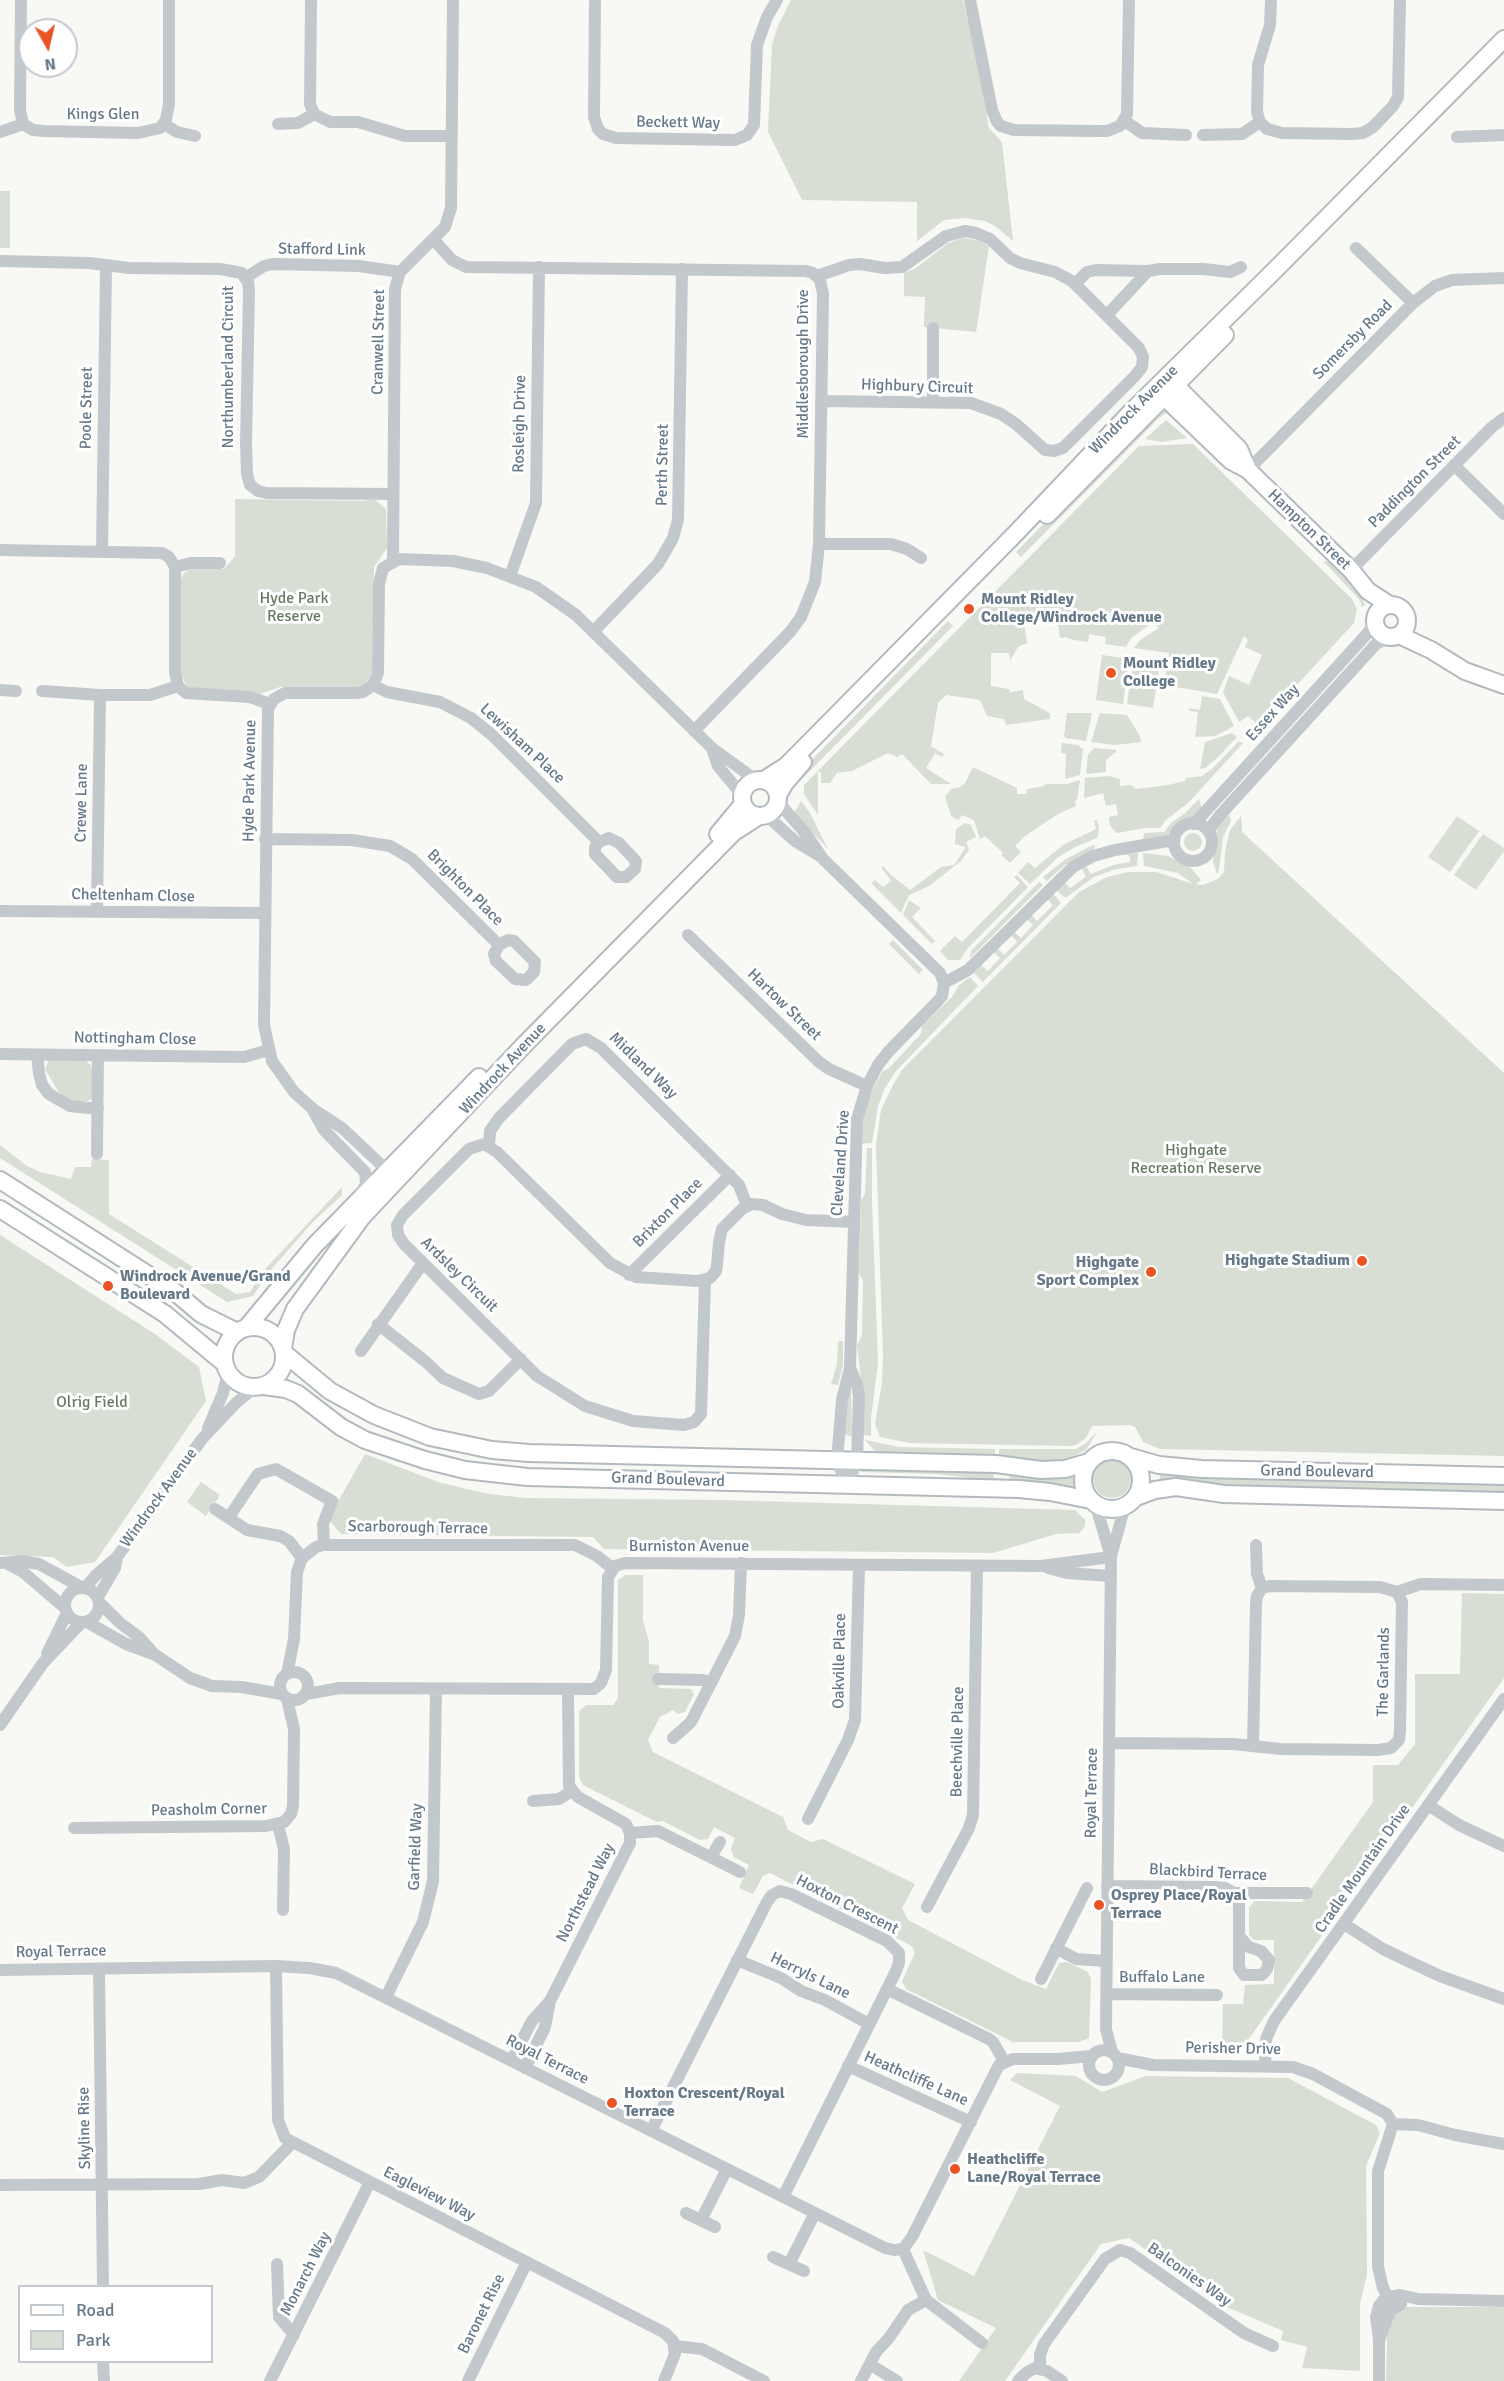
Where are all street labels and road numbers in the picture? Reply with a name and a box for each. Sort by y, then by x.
street label: Kings Glen [66,105,140,125]
street label: Beckett Way [636,113,720,133]
street label: Stafford Link [278,240,366,260]
street label: Northumberland Circuit [219,286,239,448]
street label: Cranwell Street [368,289,390,395]
street label: Middlesborough Drive [794,289,814,439]
street label: Somersby Road [1309,296,1397,384]
street label: Windrock Avenue [1085,361,1183,459]
street label: Poole Street [77,366,97,450]
street label: Rosleigh Drive [510,375,530,473]
street label: Highbury Circuit [860,375,974,399]
street label: Perth Street [653,424,673,506]
street label: Paddington Street [1365,432,1465,532]
street label: Hampton Street [1264,486,1354,574]
street label: Essex Way [1242,680,1304,746]
street label: Lewisham Place [475,700,569,788]
street label: Hyde Park Avenue [239,720,261,842]
street label: Crewe Lane [72,763,92,843]
street label: Brighton Place [423,846,507,930]
street label: Cheltenham Close [71,885,195,907]
street label: Hartow Street [743,965,825,1045]
street label: Windrock Avenue [456,1019,550,1119]
street label: Nottingham Close [74,1028,196,1050]
street label: Midland Way [605,1029,681,1103]
street label: Cleveland Drive [828,1109,854,1217]
street label: Brixton Place [629,1174,707,1252]
street label: Ardsley Circuit [416,1233,502,1317]
street label: Windrock Avenue [116,1445,202,1551]
street label: Grand Boulevard [1260,1461,1374,1483]
street label: Grand Boulevard [611,1468,725,1492]
street label: Scarborough Terrace [348,1517,488,1539]
street label: Burniston Avenue [629,1537,749,1557]
street label: Oakville Place [830,1613,850,1709]
street label: The Garlands [1374,1627,1394,1717]
street label: Beechville Place [947,1686,969,1798]
street label: Royal Terrace [1082,1747,1102,1839]
street label: Peasholm Corner [151,1799,267,1821]
street label: Cradle Mountain Drive [1311,1801,1415,1937]
street label: Garfield Way [405,1803,427,1891]
street label: Northstead Way [553,1840,619,1946]
street label: Blackbird Terrace [1148,1860,1268,1886]
street label: Hoxton Crescent [793,1871,901,1939]
street label: Royal Terrace [15,1942,107,1962]
street label: Herryls Lane [767,1948,853,2004]
street label: Buffalo Lane [1119,1968,1205,1988]
street label: Royal Terrace [502,2031,592,2089]
street label: Perisher Drive [1185,2039,1281,2059]
street label: Heathcliffe Lane [861,2047,971,2111]
street label: Skyline Rise [75,2087,95,2169]
street label: Eagleview Way [380,2163,478,2225]
street label: Monarch Way [277,2229,335,2319]
street label: Balconies Way [1143,2239,1235,2311]
street label: Baronet Rise [454,2271,510,2357]

